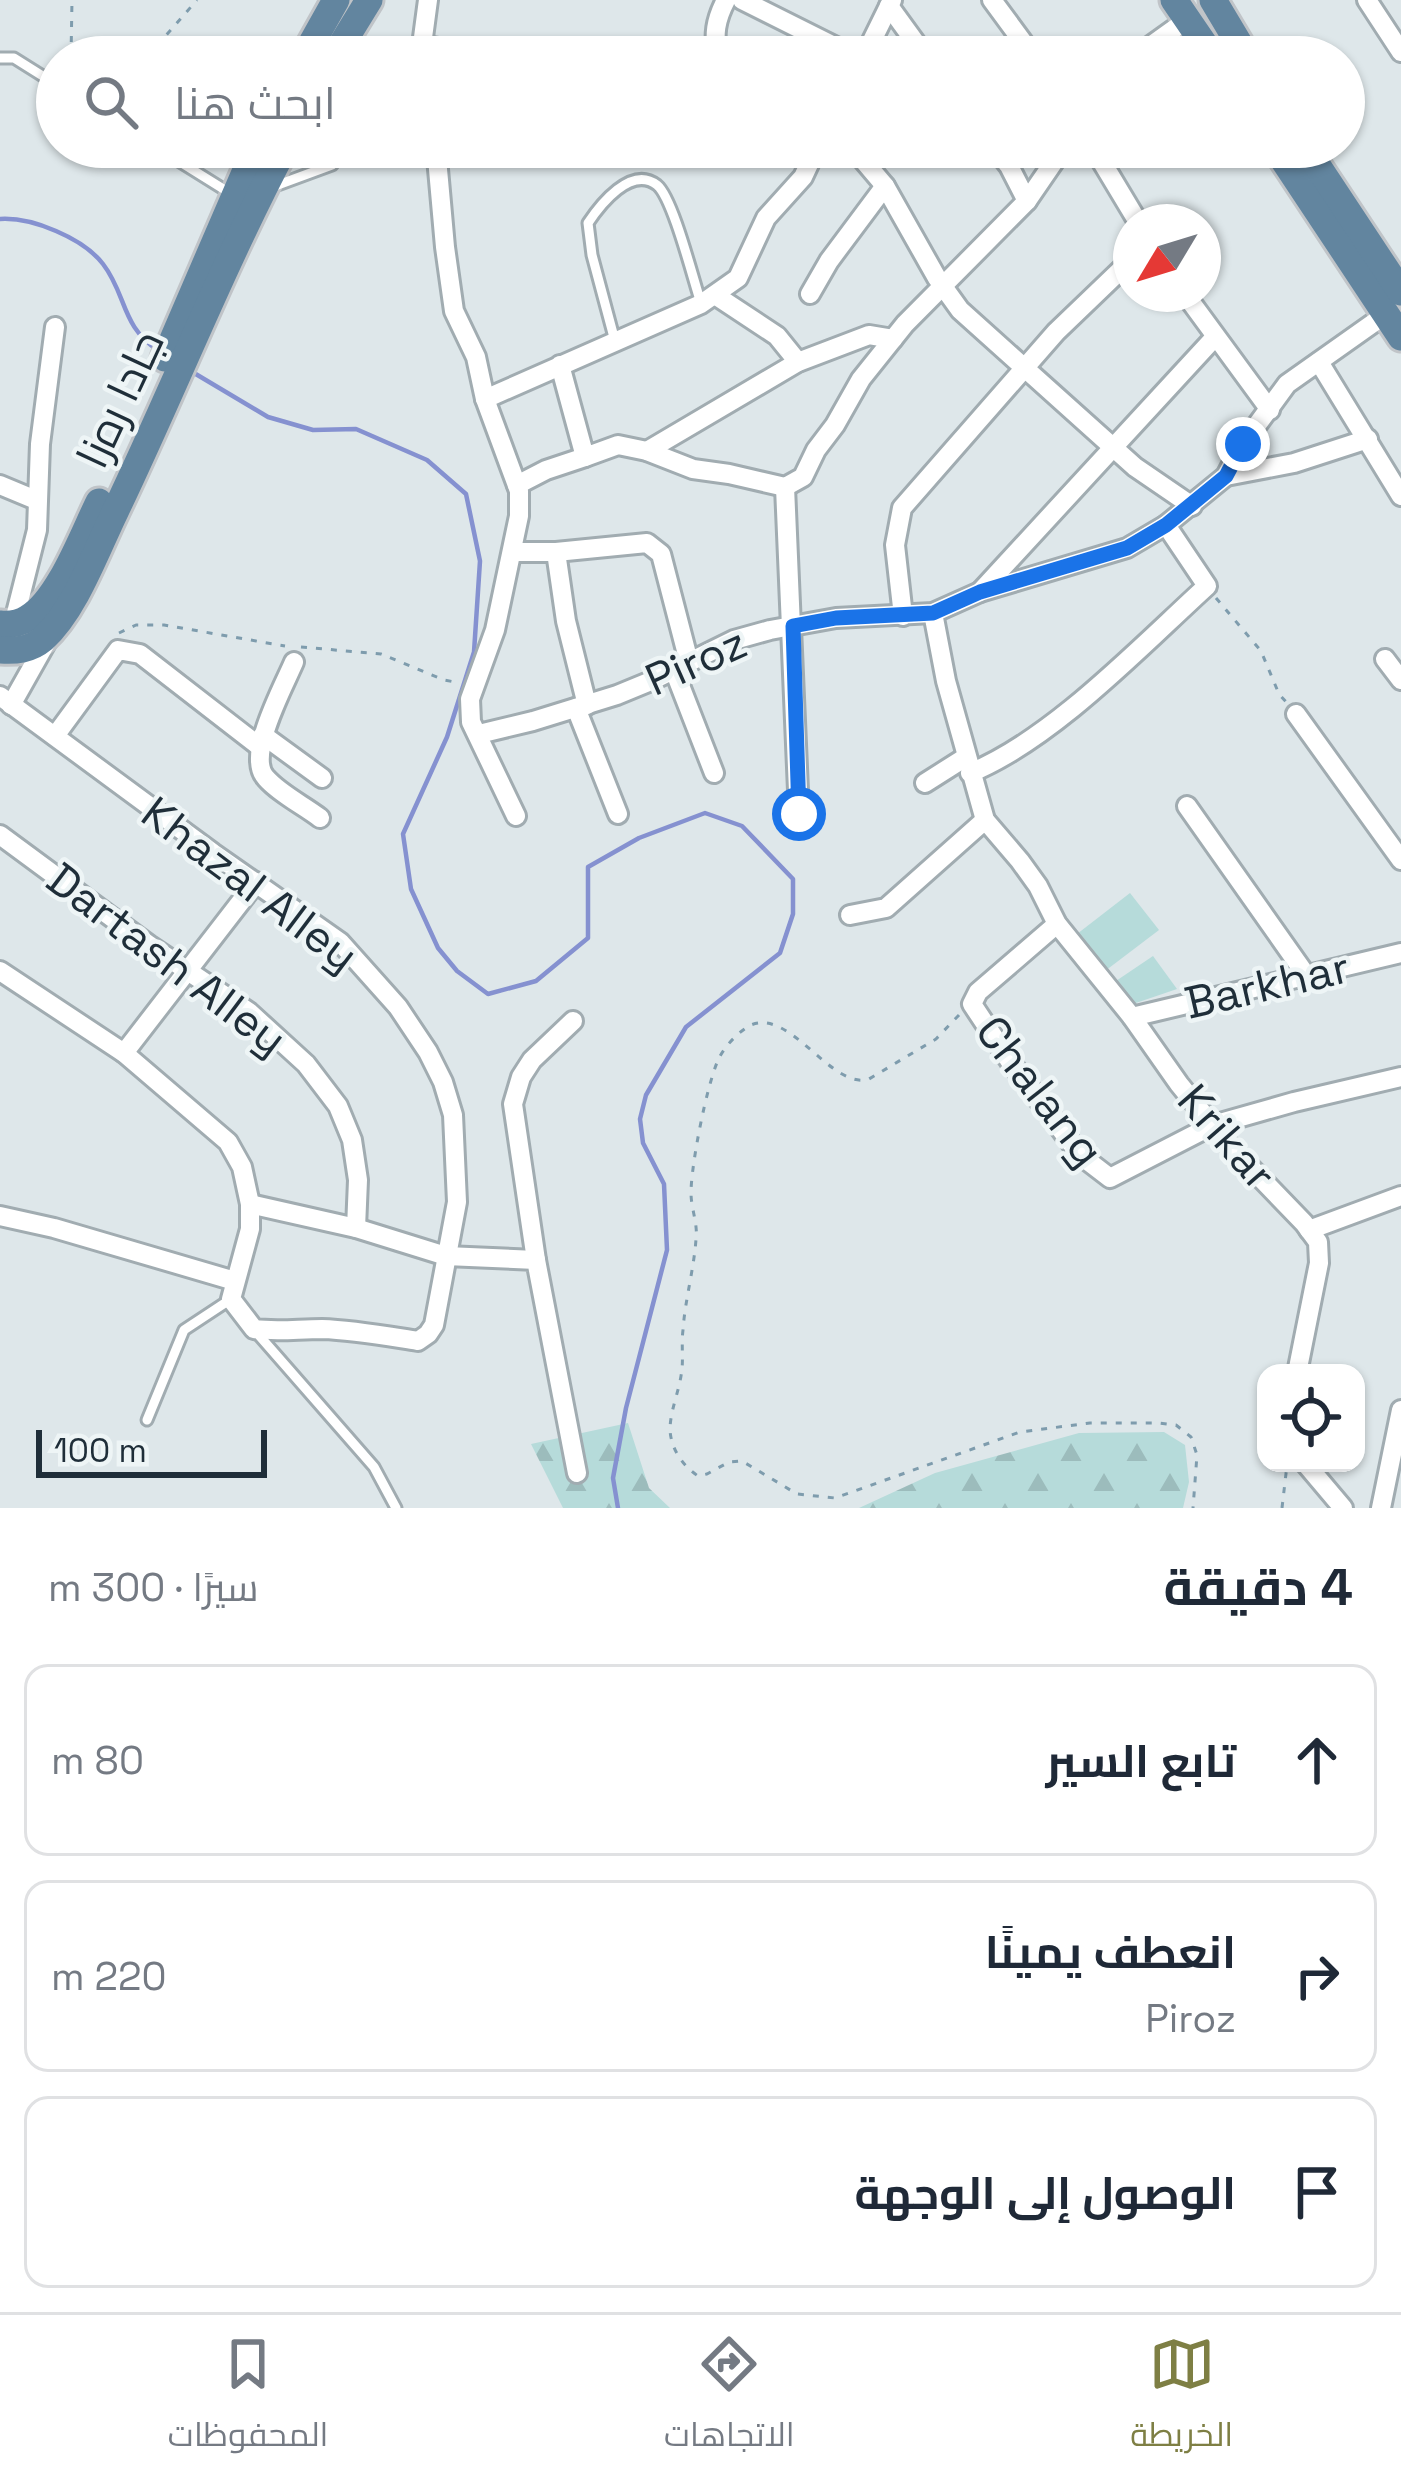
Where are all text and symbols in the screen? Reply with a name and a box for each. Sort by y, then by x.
search box [36,36,1365,168]
icon: search [78,69,144,135]
text: ابحث هنا [174,75,336,132]
north arrow [1113,204,1221,312]
street label: جادا ره‌زا [63,321,177,477]
route end [1216,417,1270,471]
street label: Piroz [637,614,755,708]
street label: Khazal Alley [130,784,370,984]
route start [772,787,826,841]
street label: Dartash Alley [36,850,298,1068]
street label: Barkhar [1179,938,1355,1032]
street label: Chalang [963,1004,1117,1178]
street label: Krikar [1165,1072,1289,1202]
map controls [1257,1364,1365,1472]
button: locate [1257,1364,1365,1472]
scale bar [36,1424,267,1477]
text: 100 m [54,1430,147,1472]
text: 4 دقيقة [1163,1555,1353,1620]
text: سيرًا · 300 m [48,1563,258,1612]
icon: ahead [1284,1727,1350,1793]
text: تابع السير [1046,1733,1236,1790]
text: 80 m [51,1736,144,1785]
text: انعطف يمينًا [985,1924,1236,1981]
icon: right [1284,1943,1350,2009]
text: 220 m [51,1952,167,2001]
text: Piroz [1145,1994,1236,2043]
icon: arrive [1284,2159,1350,2225]
text: الوصول إلى الوجهة [855,2165,1236,2222]
tab: المحفوظات [168,2331,328,2465]
tab: الاتجاهات [664,2331,795,2465]
tab: الخريطة [1130,2331,1233,2465]

